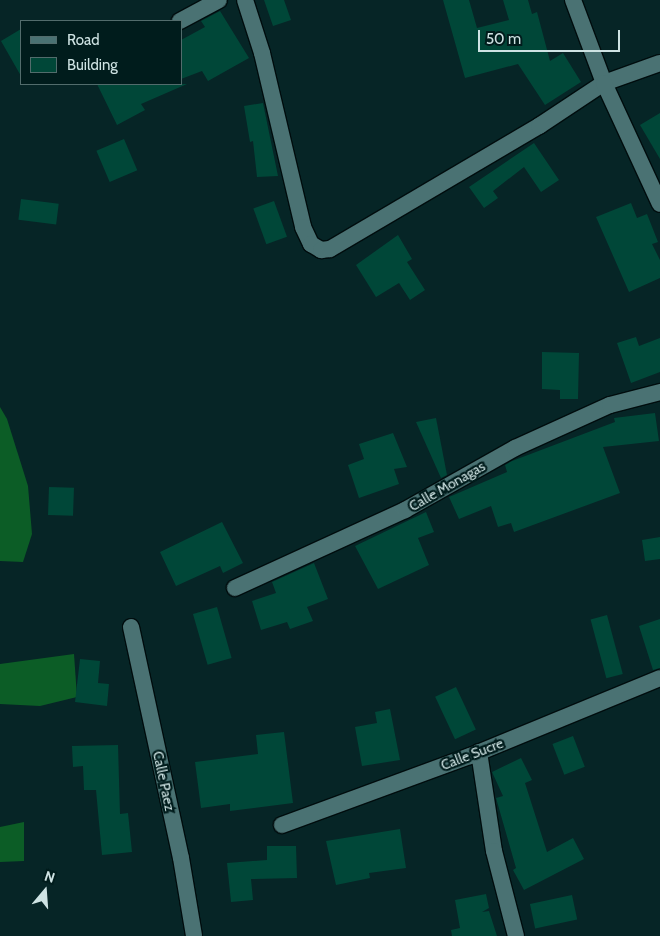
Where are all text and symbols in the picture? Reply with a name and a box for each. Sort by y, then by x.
legend [20,20,182,85]
scale bar [480,20,622,52]
text: 50 m [486,30,521,48]
text: Road [67,31,100,49]
text: Building [67,56,118,74]
street label: Calle Monagas [406,457,488,515]
street label: Calle Sucre [438,734,506,774]
street label: Calle Paez [149,750,179,812]
north arrow [20,866,70,916]
text: N [42,867,57,887]

